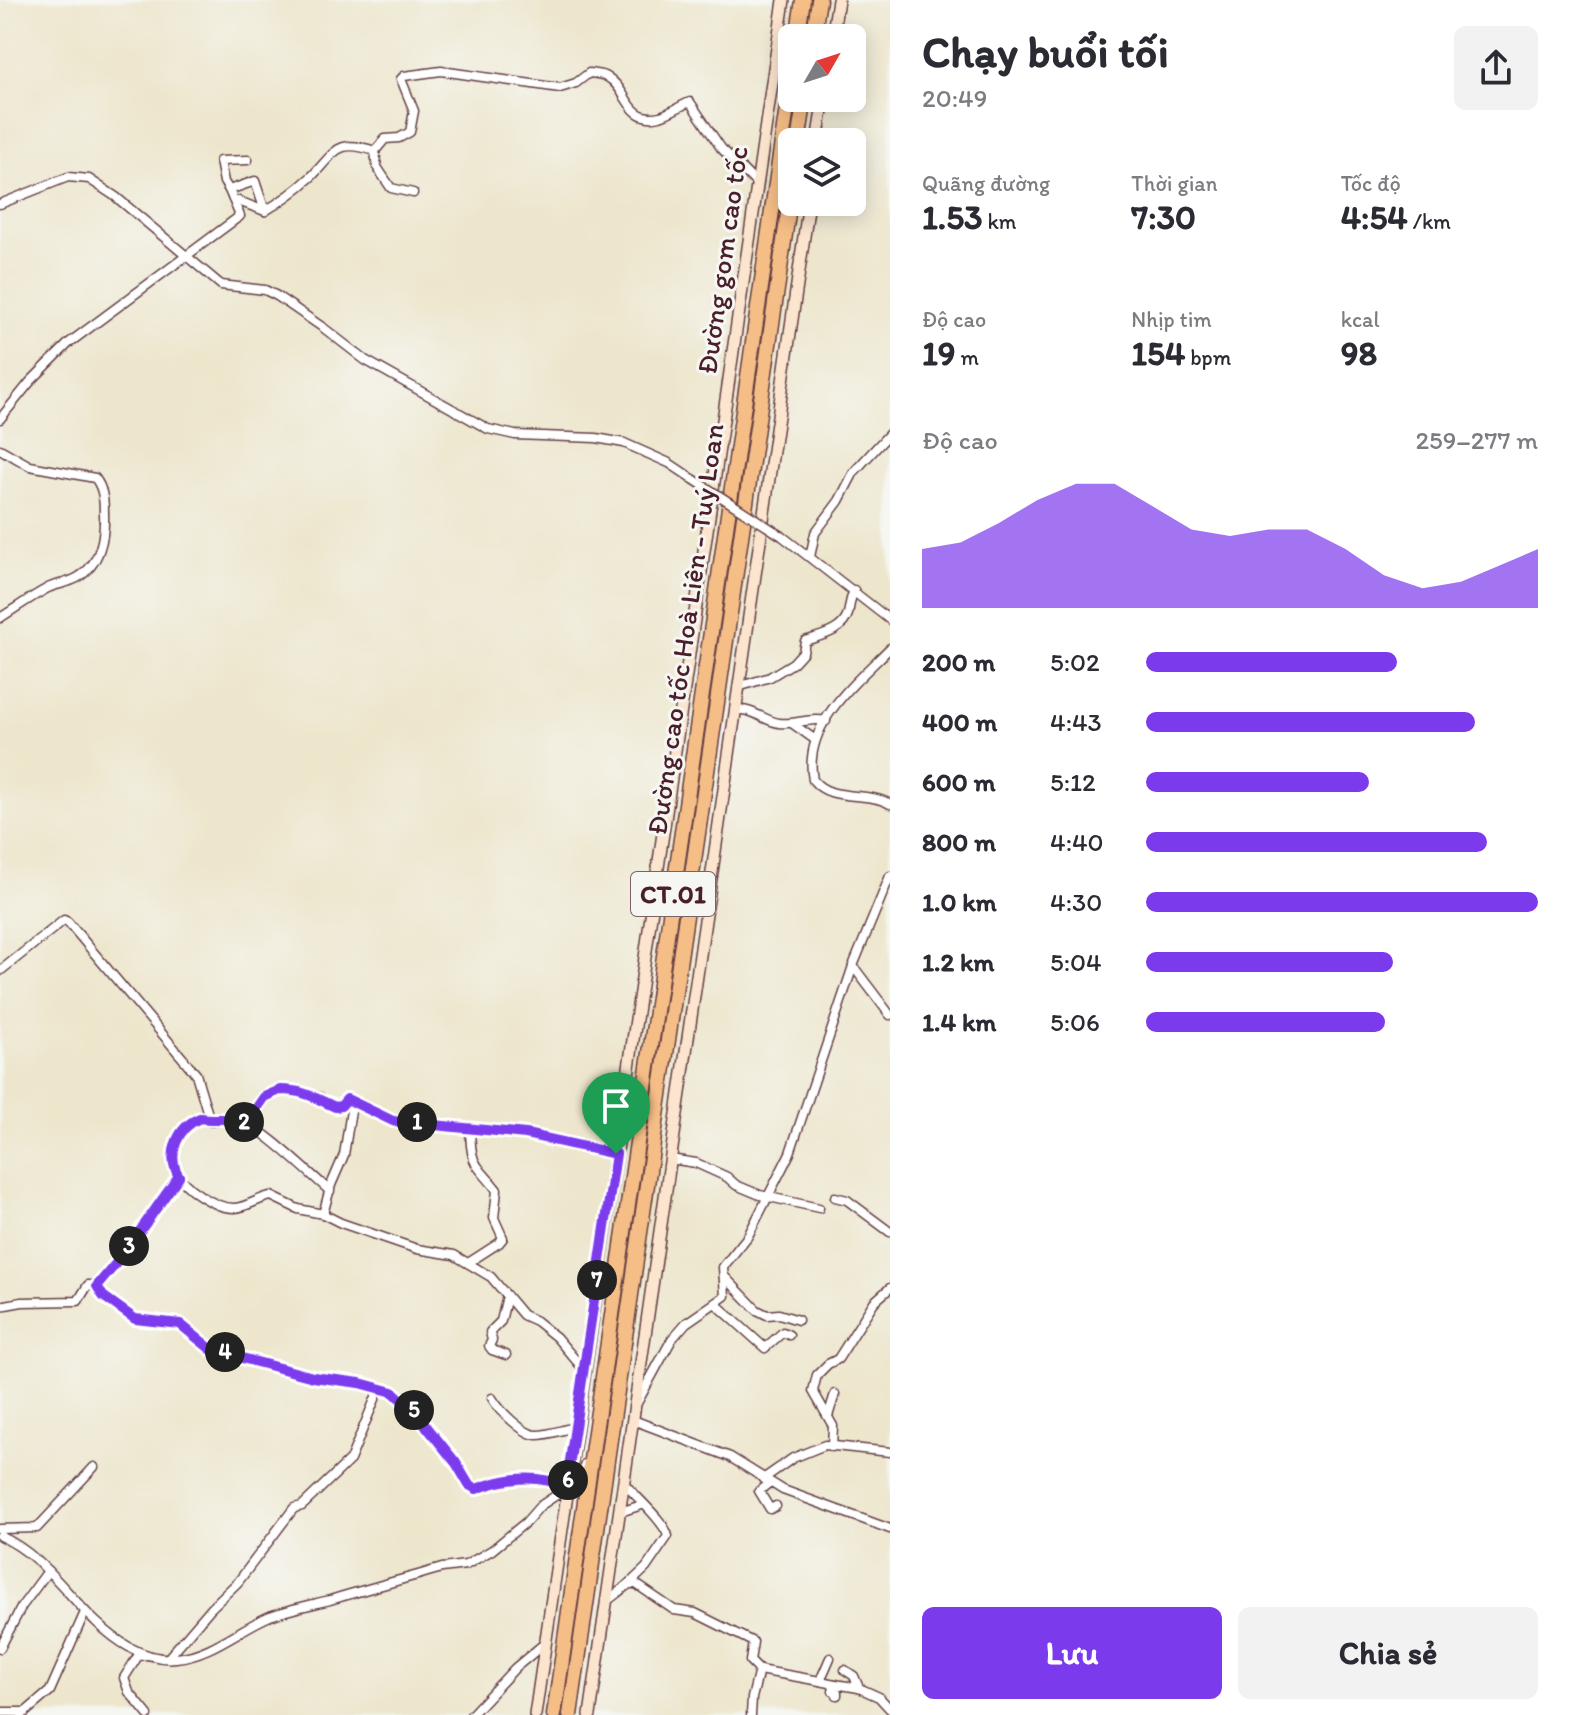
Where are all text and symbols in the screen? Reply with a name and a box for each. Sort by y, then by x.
north arrow [778,24,866,112]
map controls [778,24,866,216]
text: Chạy buổi tối [922,25,1169,78]
button: share [1454,26,1538,110]
text: 20:49 [922,82,987,114]
button: layers [778,128,866,216]
street label: Đường gom cao tốc [689,144,755,376]
text: Quãng đường [922,170,1050,197]
text: Thời gian [1131,170,1217,197]
text: Tốc độ [1341,170,1401,197]
text: 1.53 [922,197,983,238]
text: 7:30 [1131,197,1196,238]
text: 4:54 [1341,197,1408,238]
text: km [983,208,1017,235]
text: /km [1408,208,1451,235]
text: Độ cao [922,306,986,333]
text: Nhịp tim [1131,306,1212,333]
text: kcal [1341,306,1380,333]
text: 19 [922,333,956,374]
text: 154 [1131,333,1185,374]
text: 98 [1341,333,1377,374]
text: m [956,344,979,371]
text: bpm [1185,344,1231,371]
street label: Đường cao tốc Hoà Liên - Tuý Loan [639,421,731,837]
text: Độ cao [922,424,998,456]
text: 259–277 m [1415,424,1538,456]
text: 200 m [922,646,995,678]
text: 5:02 [1050,646,1100,678]
text: 400 m [922,706,997,738]
text: 4:43 [1050,706,1102,738]
text: 600 m [922,766,996,798]
text: 5:12 [1050,766,1096,798]
text: 800 m [922,826,996,858]
text: 4:40 [1050,826,1104,858]
road number: CT.01 [631,872,715,916]
text: 1.0 km [922,886,997,918]
text: 4:30 [1050,886,1102,918]
text: 1.2 km [922,946,994,978]
text: 5:04 [1050,946,1102,978]
text: 1.4 km [922,1006,996,1038]
text: 5:06 [1050,1006,1100,1038]
pin [582,1072,650,1154]
icon: arrive [594,1084,638,1128]
pin: 2 [224,1102,264,1142]
pin: 1 [397,1102,437,1142]
text: 2 [238,1108,250,1135]
text: 1 [412,1108,422,1135]
pin: 3 [109,1226,149,1266]
text: 3 [123,1232,135,1259]
pin: 7 [577,1260,617,1300]
text: 7 [592,1266,602,1293]
pin: 4 [205,1332,245,1372]
text: 4 [218,1338,232,1365]
pin: 5 [394,1390,434,1430]
text: 5 [408,1396,420,1423]
pin: 6 [548,1460,588,1500]
text: 6 [562,1466,574,1493]
button: Lưu [922,1607,1222,1699]
button: Chia sẻ [1238,1607,1538,1699]

